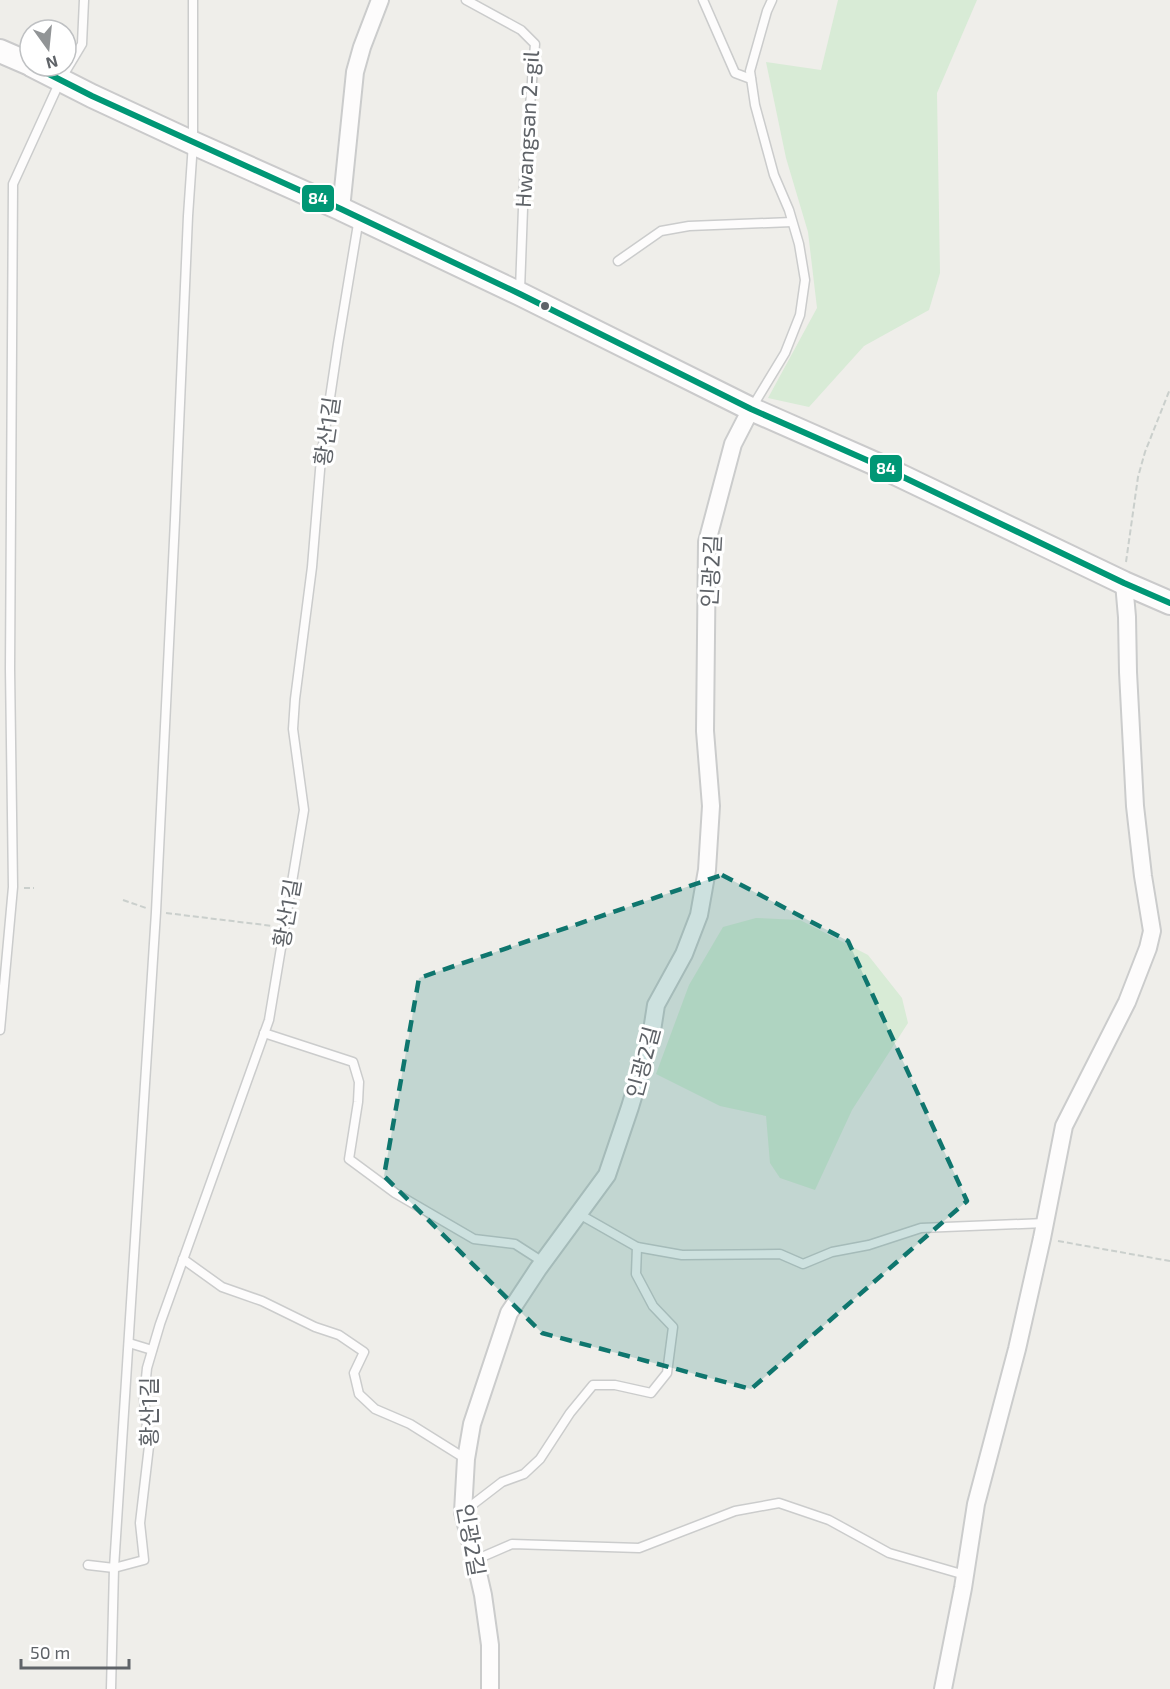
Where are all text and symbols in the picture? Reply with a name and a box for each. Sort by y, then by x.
north arrow [18,18,78,78]
street label: Hwangsan 2-gil [509,49,543,208]
text: N [44,52,60,74]
line badge: 84 [301,184,335,213]
text: 84 [308,188,328,207]
unlabelled marker [539,300,551,312]
street label: 황산1길 [308,395,344,467]
line badge: 84 [869,454,903,483]
text: 84 [876,458,896,477]
street label: 인광2길 [695,534,725,608]
street label: 황산1길 [267,877,305,949]
street label: 인광2길 [620,1023,664,1101]
street label: 황산1길 [135,1377,161,1447]
street label: 인광2길 [453,1502,491,1578]
scale bar [21,1632,129,1670]
text: 50 m [30,1641,70,1663]

